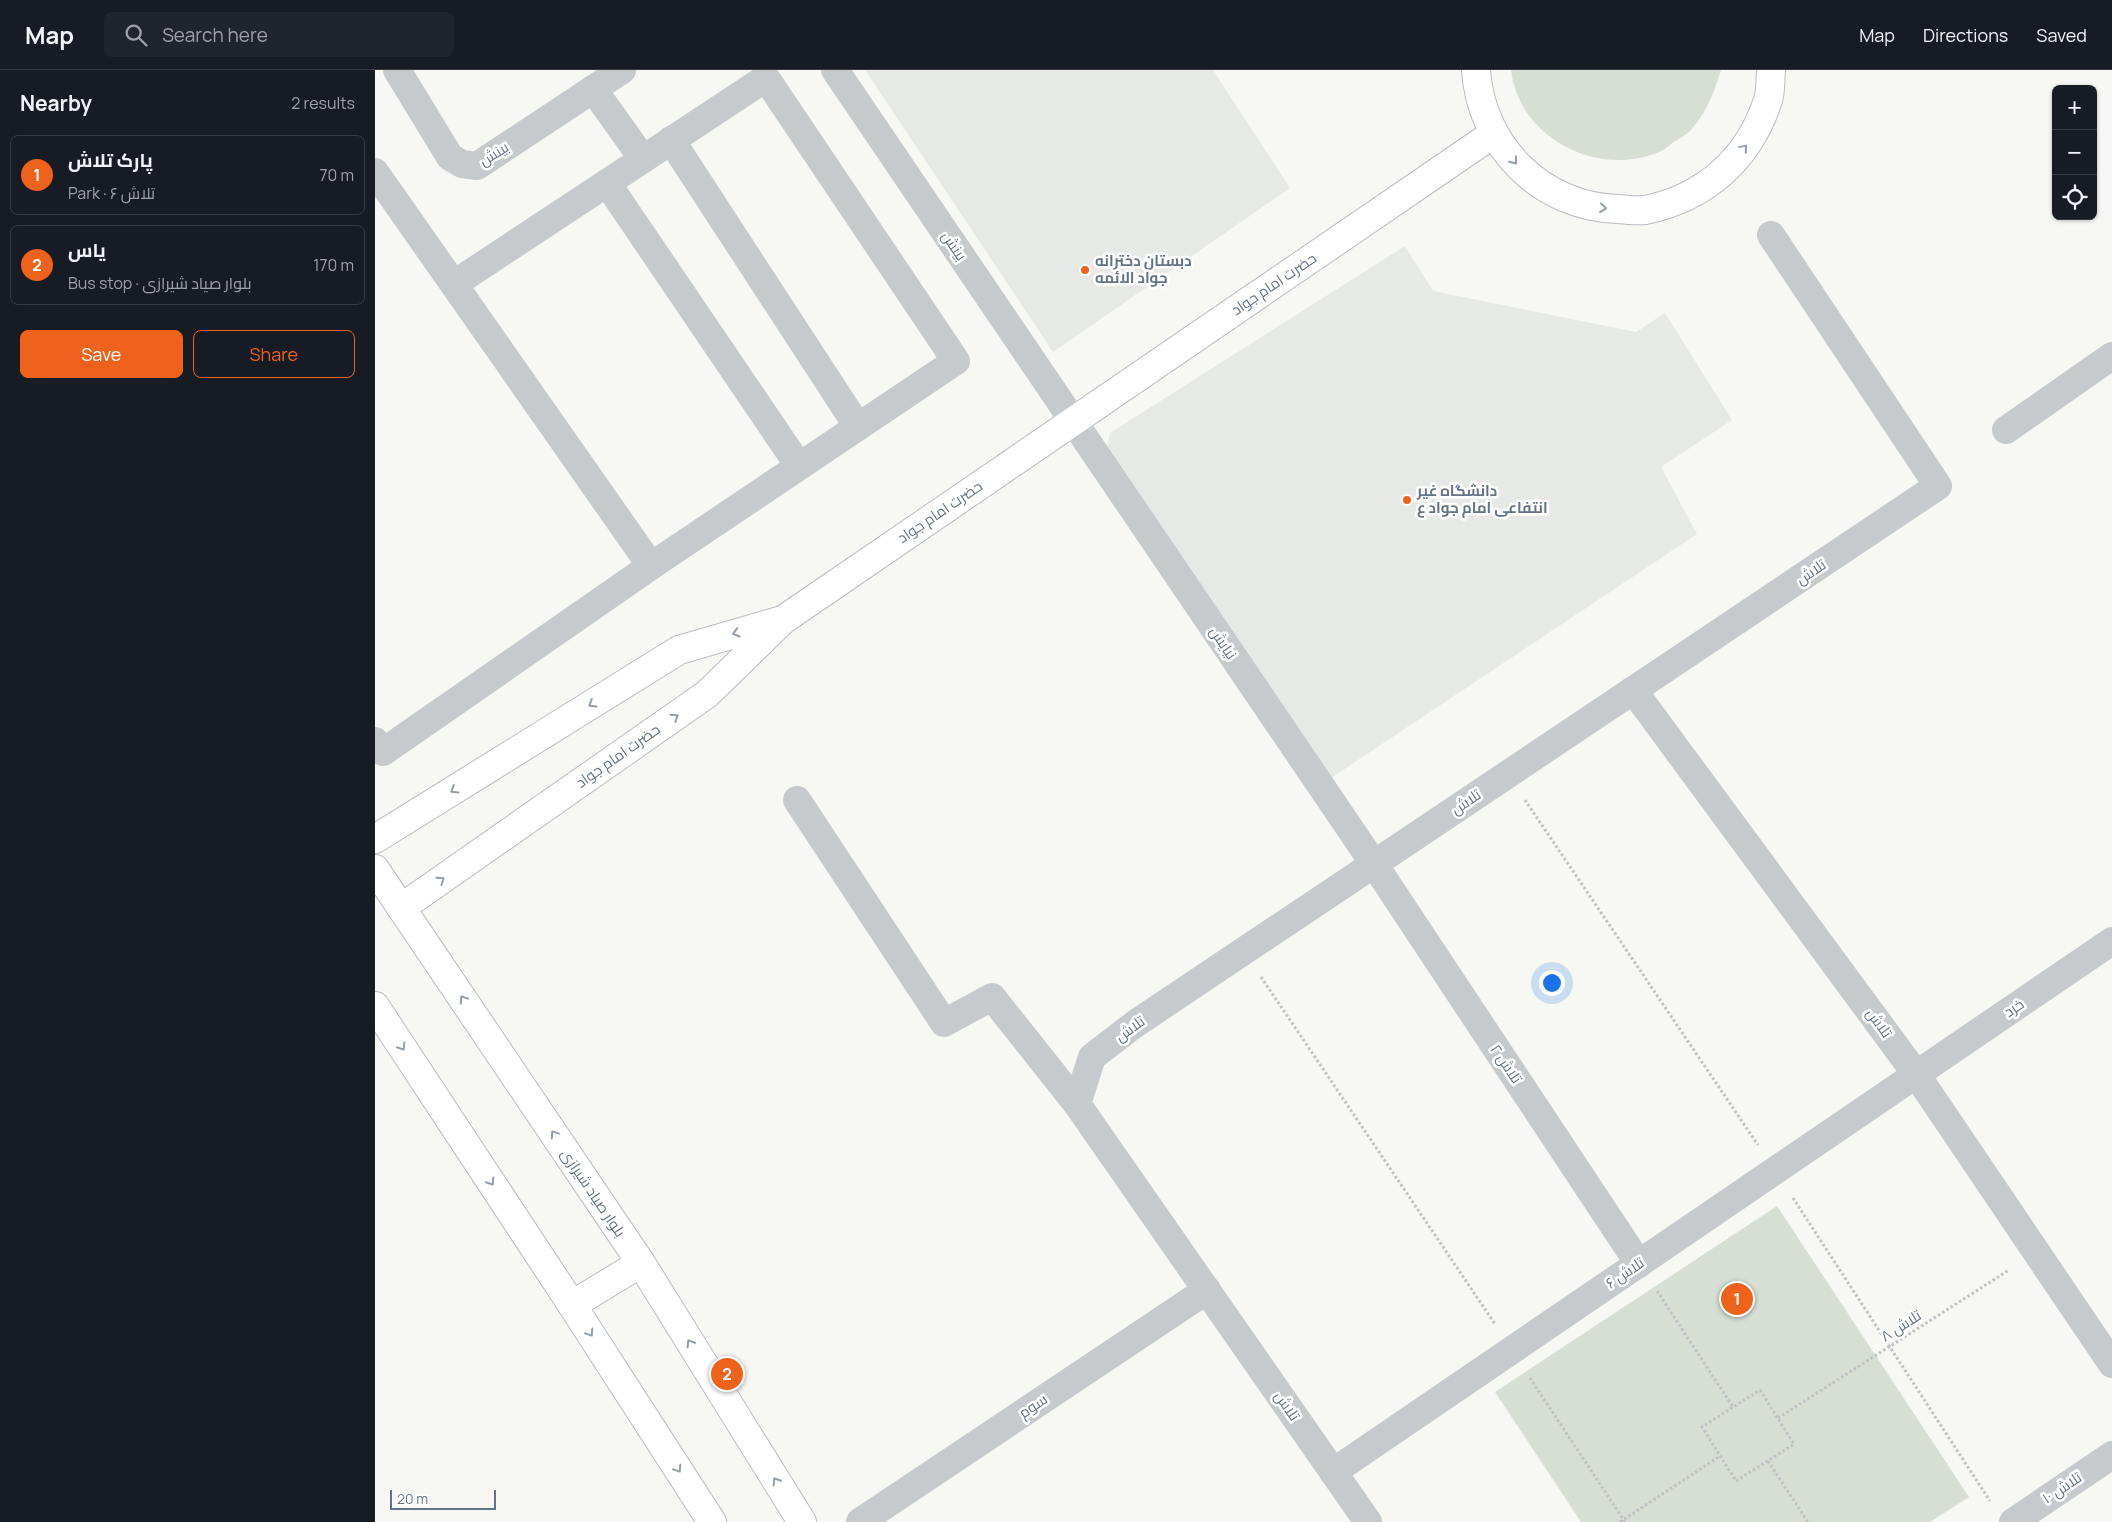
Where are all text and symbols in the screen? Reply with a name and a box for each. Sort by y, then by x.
search box [104,12,454,57]
text: Map [25,18,74,51]
icon: search [122,21,150,49]
text: Search here [162,22,268,48]
text: Map [1859,23,1895,47]
text: Directions [1923,23,2008,47]
text: Saved [2036,23,2087,47]
map controls [2052,85,2097,220]
button: + [2052,85,2097,130]
text: Nearby [20,89,92,117]
text: 2 results [291,92,355,114]
button: − [2052,130,2097,175]
street label: بینش [475,136,513,171]
one-way arrow [1739,145,1747,154]
text: پارک تلاش [68,147,153,173]
one-way arrow [1508,155,1517,165]
text: 1 [33,164,41,186]
text: 70 m [319,164,354,186]
button: locate [2052,175,2097,220]
text: Park · تلاش ۶ [68,182,155,204]
one-way arrow [1599,202,1607,213]
street label: بینش [937,227,972,265]
text: یاس [68,237,106,263]
street label: حضرت امام جواد [1227,247,1321,320]
place label: دبستان دخترانه جواد الائمه [1095,250,1192,288]
text: 2 [32,254,42,276]
text: 170 m [313,254,354,276]
marker: دبستان دخترانه جواد الائمه [1079,264,1091,276]
text: Bus stop · بلوار صیاد شیرازی [68,272,252,294]
button: Save [20,330,183,378]
button: Share [193,330,355,378]
street label: حضرت امام جواد [893,475,987,548]
place label: دانشگاه غیر انتفاعی امام جواد ع [1416,480,1548,518]
marker: دانشگاه غیر انتفاعی امام جواد ع [1401,494,1413,506]
street label: تلاش [1791,554,1830,589]
street label: نیایش [1205,622,1242,663]
one-way arrow [733,628,741,638]
one-way arrow [588,698,597,708]
one-way arrow [669,714,679,723]
street label: حضرت امام جواد [571,719,664,793]
one-way arrow [450,783,459,793]
street label: تلاش [1446,784,1485,819]
one-way arrow [435,877,445,886]
your location [1539,970,1565,996]
street label: خرد [2000,993,2028,1022]
one-way arrow [459,995,469,1004]
street label: تلاش [1861,1003,1897,1042]
street label: تلاش [1110,1011,1149,1047]
street label: تلاش ۲ [1486,1040,1527,1087]
one-way arrow [396,1041,405,1050]
one-way arrow [550,1130,560,1139]
street label: بلوار صیاد شیرازی [556,1144,631,1241]
one-way arrow [485,1177,495,1186]
street label: تلاش ۶ [1601,1252,1648,1293]
pin: 1 [1721,1280,1753,1318]
street label: تلاش ۸ [1876,1305,1925,1347]
one-way arrow [584,1327,593,1336]
one-way arrow [687,1339,697,1348]
pin: 2 [711,1355,743,1393]
street label: تلاش [1270,1386,1305,1425]
street label: سوم [1014,1388,1051,1423]
one-way arrow [672,1464,681,1473]
street label: تلاش ۱۰ [2038,1467,2086,1508]
one-way arrow [773,1477,783,1486]
scale bar [390,1487,496,1510]
text: 20 m [397,1489,428,1508]

